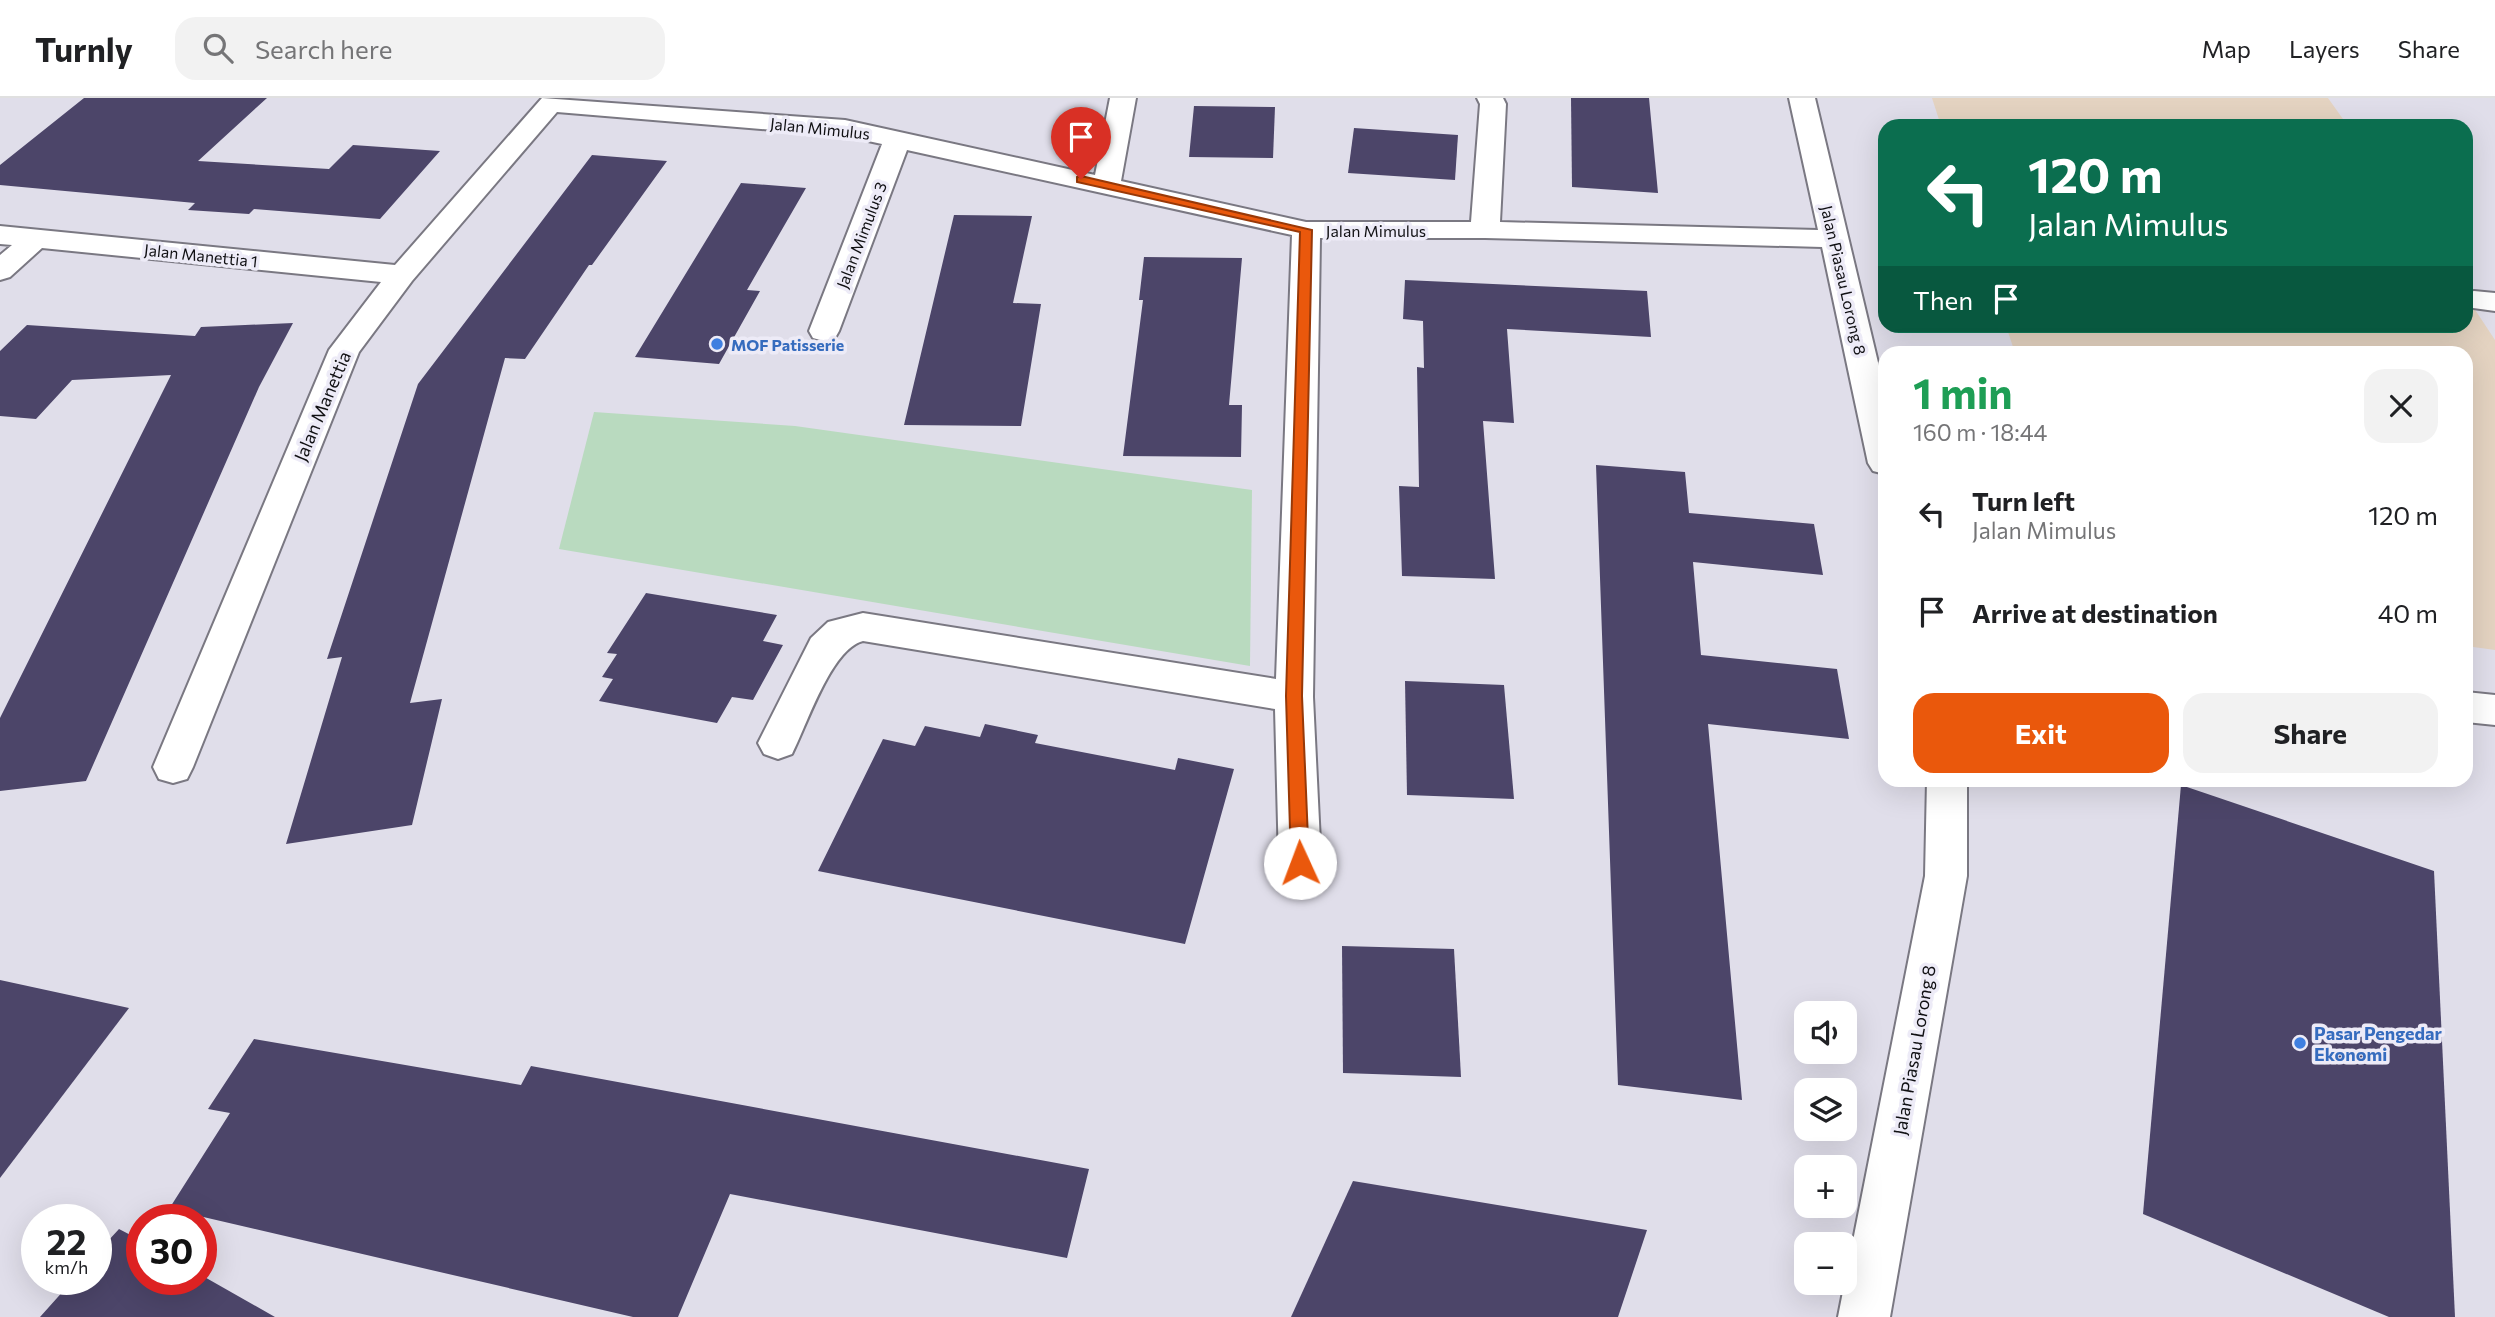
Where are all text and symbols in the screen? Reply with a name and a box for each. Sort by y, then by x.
search box [175,17,665,80]
text: Turnly [35,28,133,69]
icon: search [199,29,237,67]
text: Search here [255,33,392,64]
text: Map [2202,34,2251,63]
text: Layers [2289,34,2360,63]
text: Share [2398,34,2460,63]
pin [1051,107,1111,179]
street label: Jalan Mimulus [769,113,871,143]
icon: arrive [1062,118,1100,156]
text: 120 m [2028,143,2162,203]
icon: left [1913,147,2004,238]
street label: Jalan Mimulus 3 [832,179,890,291]
street label: Jalan Piasau Lorong 8 [1818,203,1870,357]
text: Jalan Mimulus [2028,203,2229,243]
street label: Jalan Mimulus [1326,221,1426,240]
street label: Jalan Manettia 1 [143,240,259,270]
icon: arrive [1987,280,2025,318]
text: Then [1913,284,1973,315]
place label: MOF Patisserie [731,335,844,354]
marker: MOF Patisserie [709,336,725,352]
street label: Jalan Manettia [289,348,355,464]
text: 1 min [1913,366,2013,418]
button: close [2364,369,2438,443]
text: 160 m · 18:44 [1913,418,2047,446]
text: Turn left [1972,485,2075,516]
icon: left [1913,495,1951,533]
text: 120 m [2368,499,2438,530]
text: Jalan Mimulus [1972,516,2116,544]
icon: arrive [1913,593,1951,631]
text: Arrive at destination [1972,597,2218,628]
text: 40 m [2378,597,2438,628]
button: Exit [1913,693,2169,773]
button: Share [2183,693,2438,773]
position arrow [1263,826,1337,900]
street label: Jalan Piasau Lorong 8 [1888,963,1940,1137]
map controls [1794,1001,1857,1295]
button: sound [1794,1001,1857,1064]
place label: Pasar Pengedar Ekonomi [2314,1022,2442,1065]
marker: Pasar Pengedar Ekonomi [2292,1035,2308,1051]
button: layers [1794,1078,1857,1141]
button: + [1794,1155,1857,1218]
speed limit sign: 30 [126,1204,217,1295]
text: 22 [47,1219,86,1262]
button: − [1794,1232,1857,1295]
text: km/h [45,1256,88,1278]

